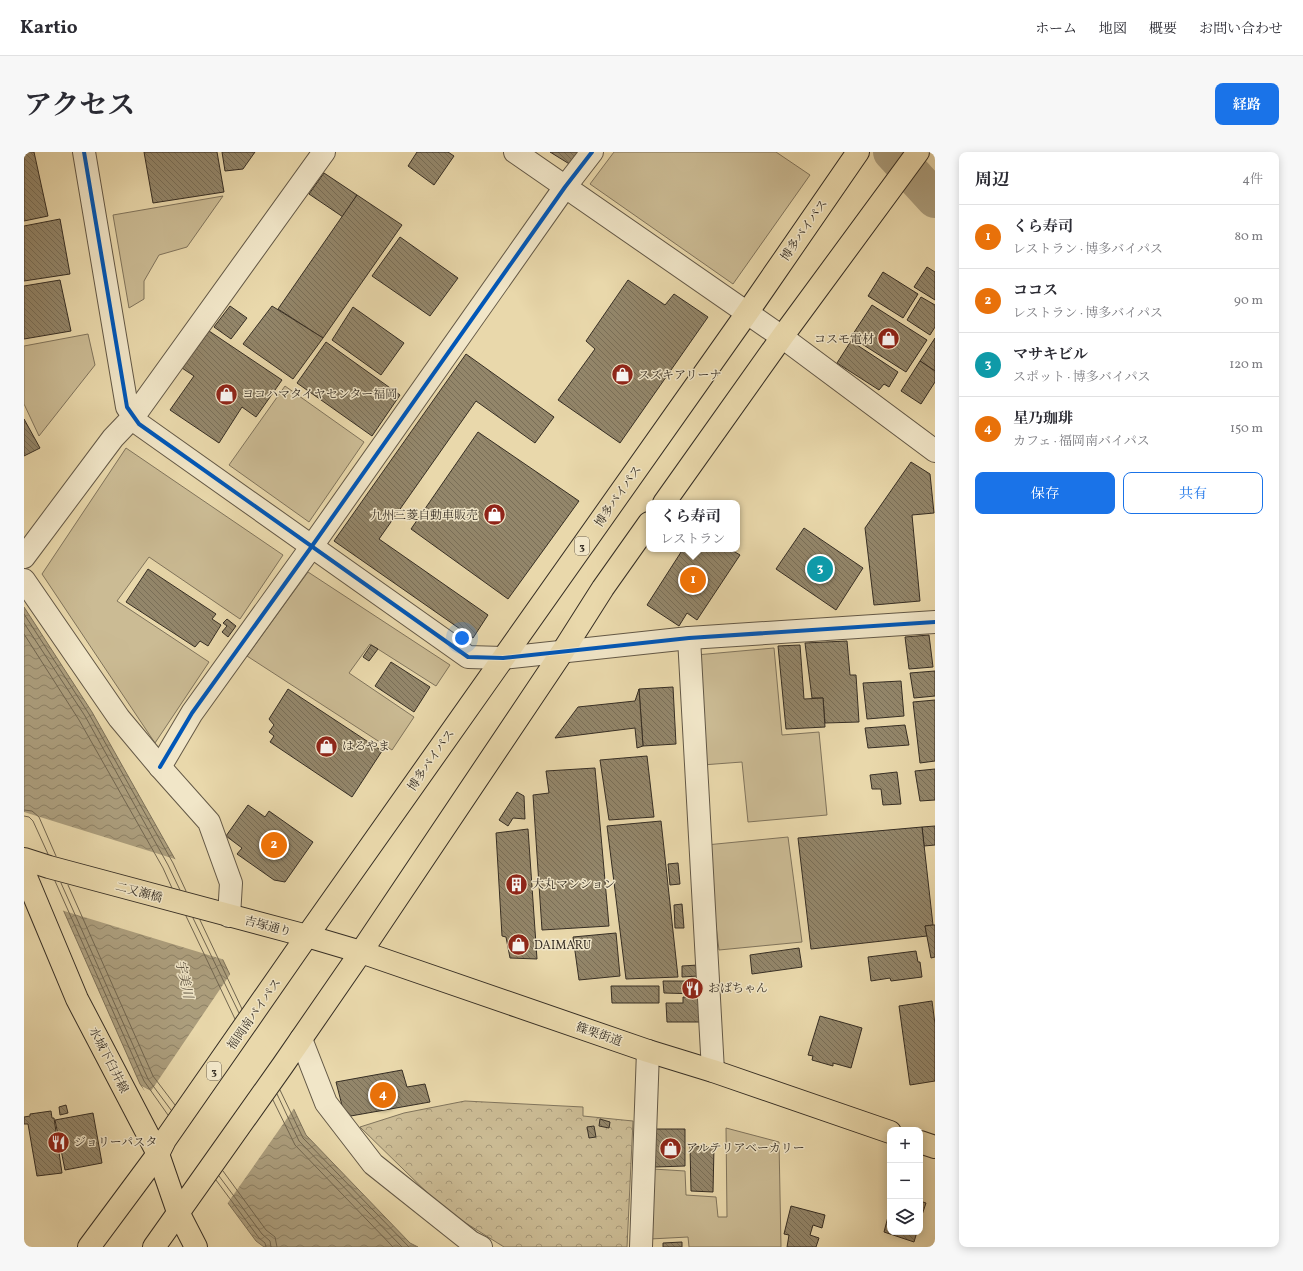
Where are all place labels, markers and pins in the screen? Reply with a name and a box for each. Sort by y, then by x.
shop icon: コスモ電材 [876,326,902,352]
place label: コスモ電材 [814,332,874,348]
shop icon: スズキアリーナ [609,362,635,388]
place label: スズキアリーナ [638,368,722,384]
shop icon: ヨコハマタイヤセンター福岡 [214,381,240,407]
place label: ヨコハマタイヤセンター福岡 [242,387,397,403]
shop icon: 九州三菱自動車販売 [481,502,507,528]
place label: 九州三菱自動車販売 [370,508,478,524]
pin: 3 [807,554,833,584]
pin: 1 [680,565,706,595]
shop icon: はるやま [313,733,339,759]
place label: はるやま [342,739,390,755]
pin: 2 [261,830,287,860]
building icon: 大丸マンション [503,871,529,897]
place label: 大丸マンション [532,877,615,893]
shop icon: DAIMARU [505,932,531,958]
place label: DAIMARU [534,938,591,954]
restaurant icon: おばちゃん [680,975,706,1001]
place label: おばちゃん [708,981,768,997]
pin: 4 [370,1080,396,1110]
restaurant icon: ジョリーパスタ [46,1129,72,1155]
place label: ジョリーパスタ [74,1135,157,1151]
shop icon: アルテリアベーカリー [657,1135,683,1161]
place label: アルテリアベーカリー [686,1141,805,1157]

